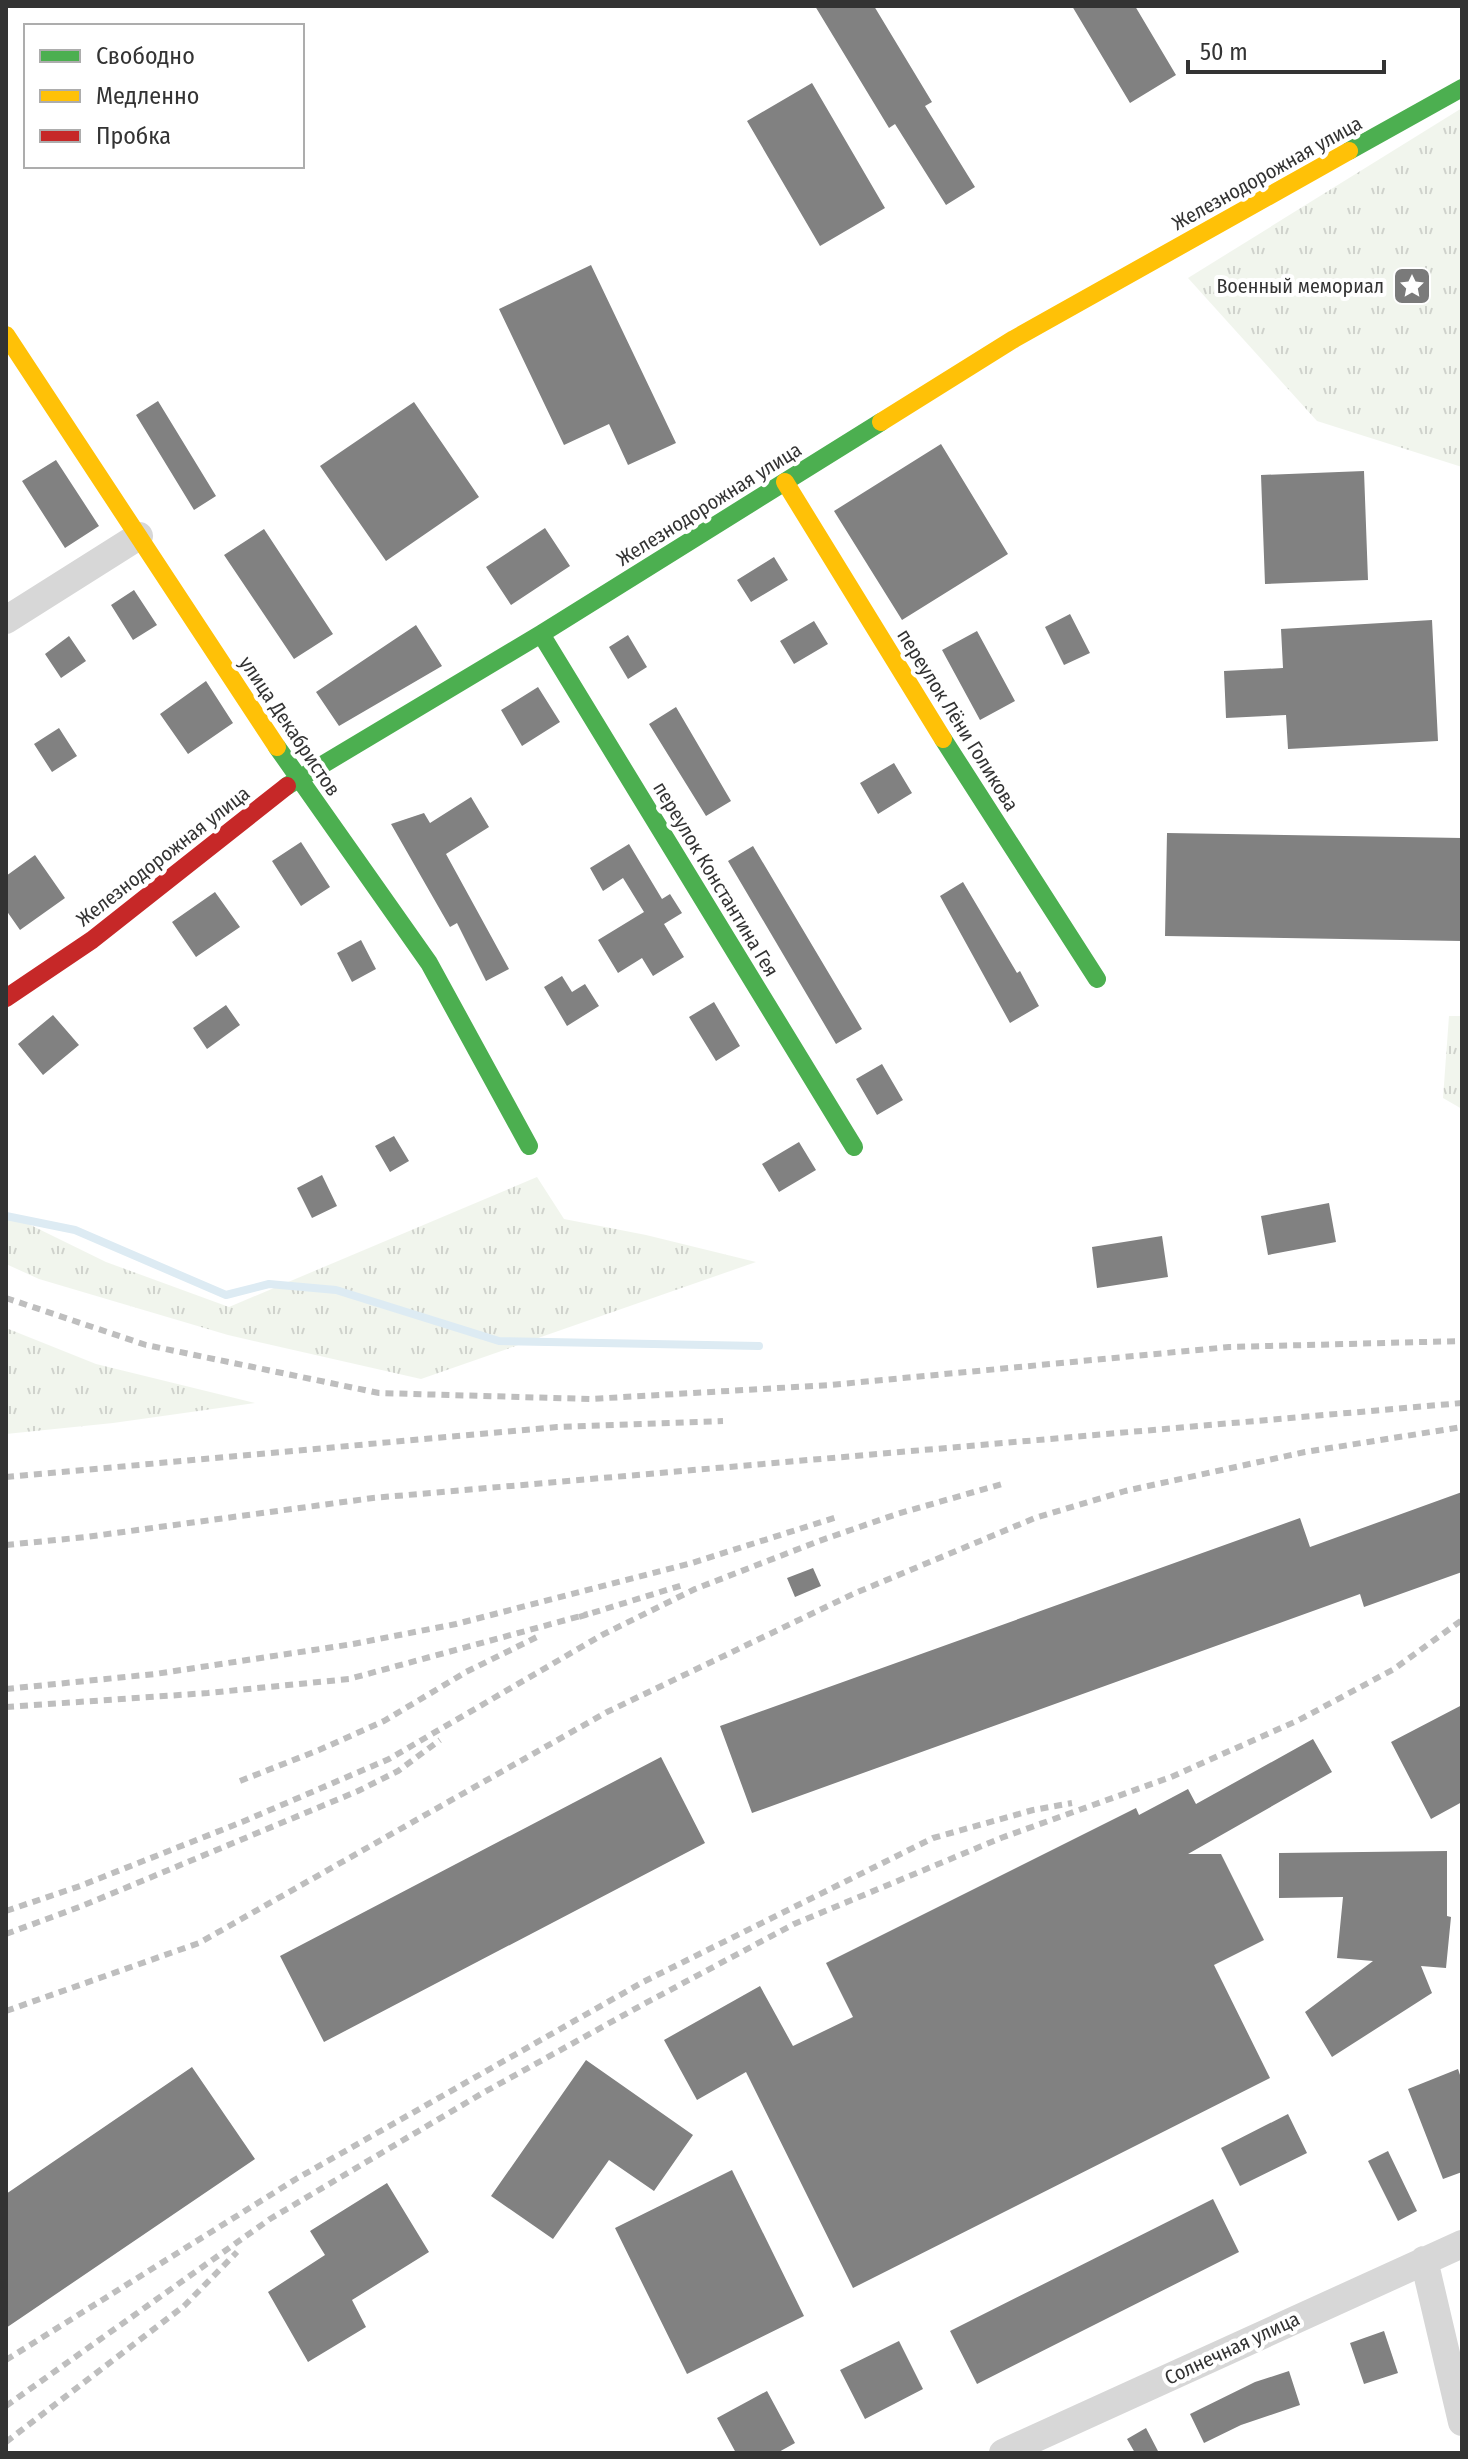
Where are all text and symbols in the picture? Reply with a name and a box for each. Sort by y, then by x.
legend [24,24,304,168]
scale bar [1188,24,1384,74]
text: 50 m [1200,38,1248,66]
text: Свободно [96,42,195,70]
text: Медленно [96,82,199,110]
street label: Железнодорожная улица [1168,111,1366,235]
text: Пробка [96,122,171,150]
place icon: Военный мемориал [1391,265,1433,307]
place label: Военный мемориал [1216,274,1384,298]
street label: Железнодорожная улица [612,437,806,571]
street label: переулок Лёни Голикова [892,625,1024,815]
street label: улица Декабристов [234,652,346,800]
street label: переулок Константина Гея [648,777,784,981]
street label: Железнодорожная улица [72,781,254,931]
street label: Солнечная улица [1161,2306,1303,2390]

